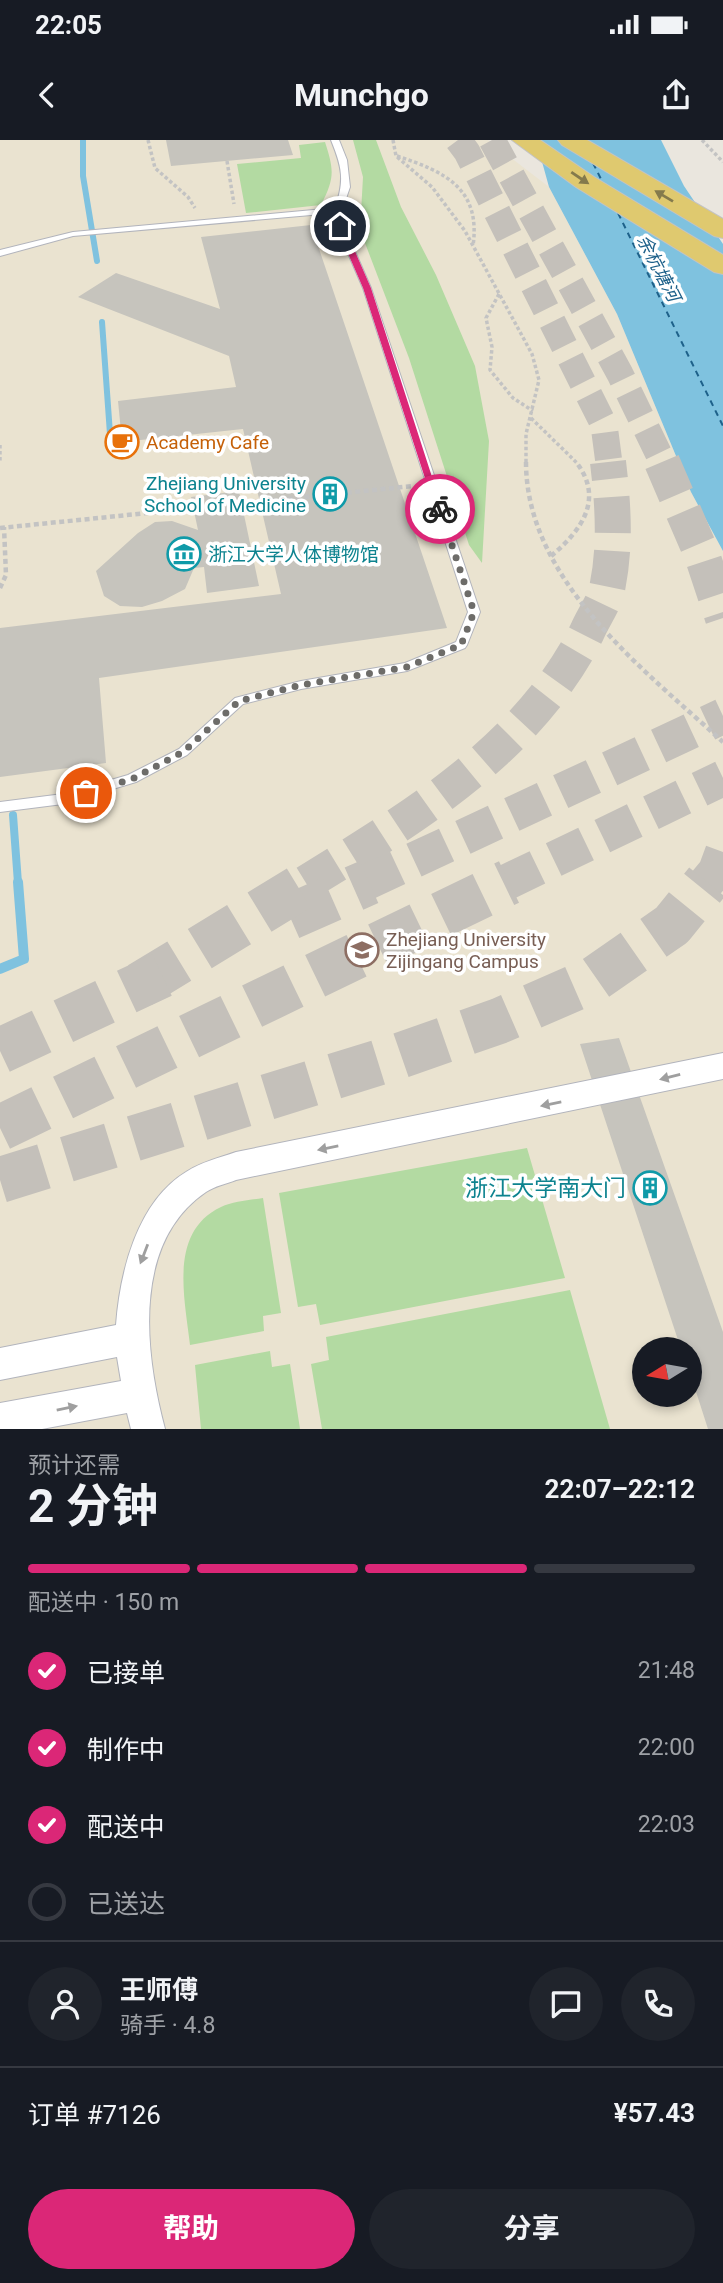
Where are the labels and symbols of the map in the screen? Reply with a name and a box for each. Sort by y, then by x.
one-way arrow [570,172,590,185]
one-way arrow [654,190,673,202]
pin [310,196,370,256]
water label: 余杭塘河 [633,231,686,308]
cafe icon: Academy Cafe [103,423,141,461]
place label: Academy Cafe [146,431,269,454]
place label: Zhejiang University School of Medicine [144,472,306,517]
courier [405,474,475,544]
building icon: Zhejiang University School of Medicine [311,475,349,513]
museum icon: 浙江大学人体博物馆 [165,535,203,573]
place label: 浙江大学人体博物馆 [208,543,379,566]
pin [56,763,116,823]
place label: Zhejiang University Zijingang Campus [386,928,546,973]
school or university icon: Zhejiang University Zijingang Campus [343,931,381,969]
one-way arrow [659,1072,681,1083]
one-way arrow [540,1098,562,1109]
one-way arrow [317,1142,339,1153]
building icon: 浙江大学南大门 [631,1169,669,1207]
place label: 浙江大学南大门 [465,1175,626,1202]
one-way arrow [138,1244,149,1265]
north arrow [632,1337,702,1407]
one-way arrow [56,1402,78,1413]

